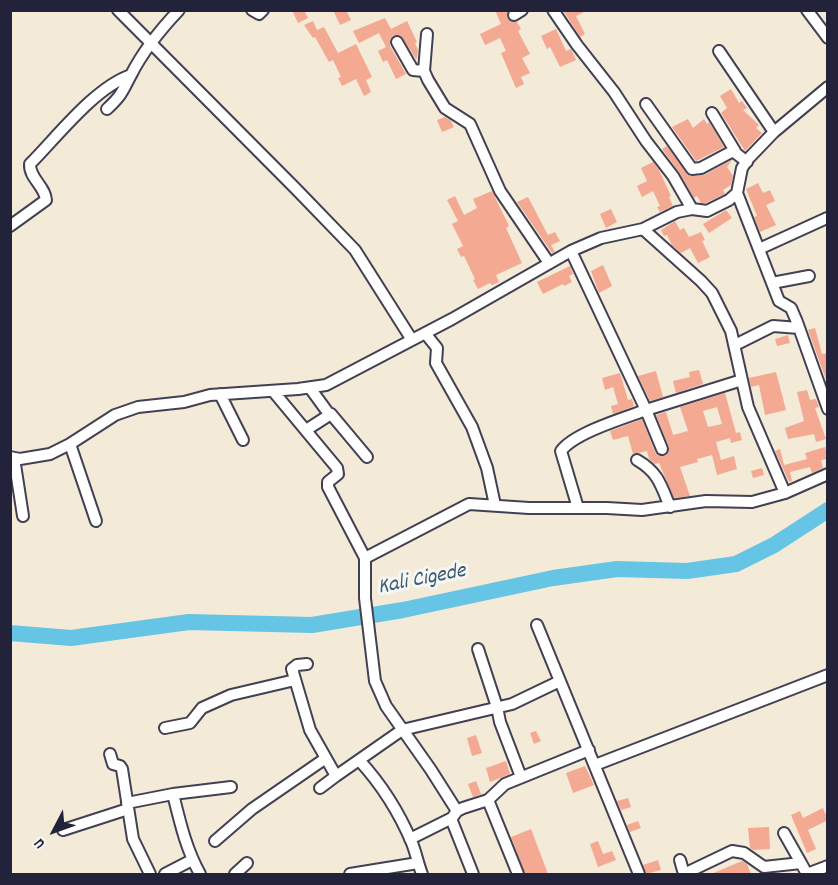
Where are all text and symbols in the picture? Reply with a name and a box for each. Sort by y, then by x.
water label: Kali Cigede [376,560,468,602]
north arrow [24,801,84,861]
text: U [29,833,51,854]

